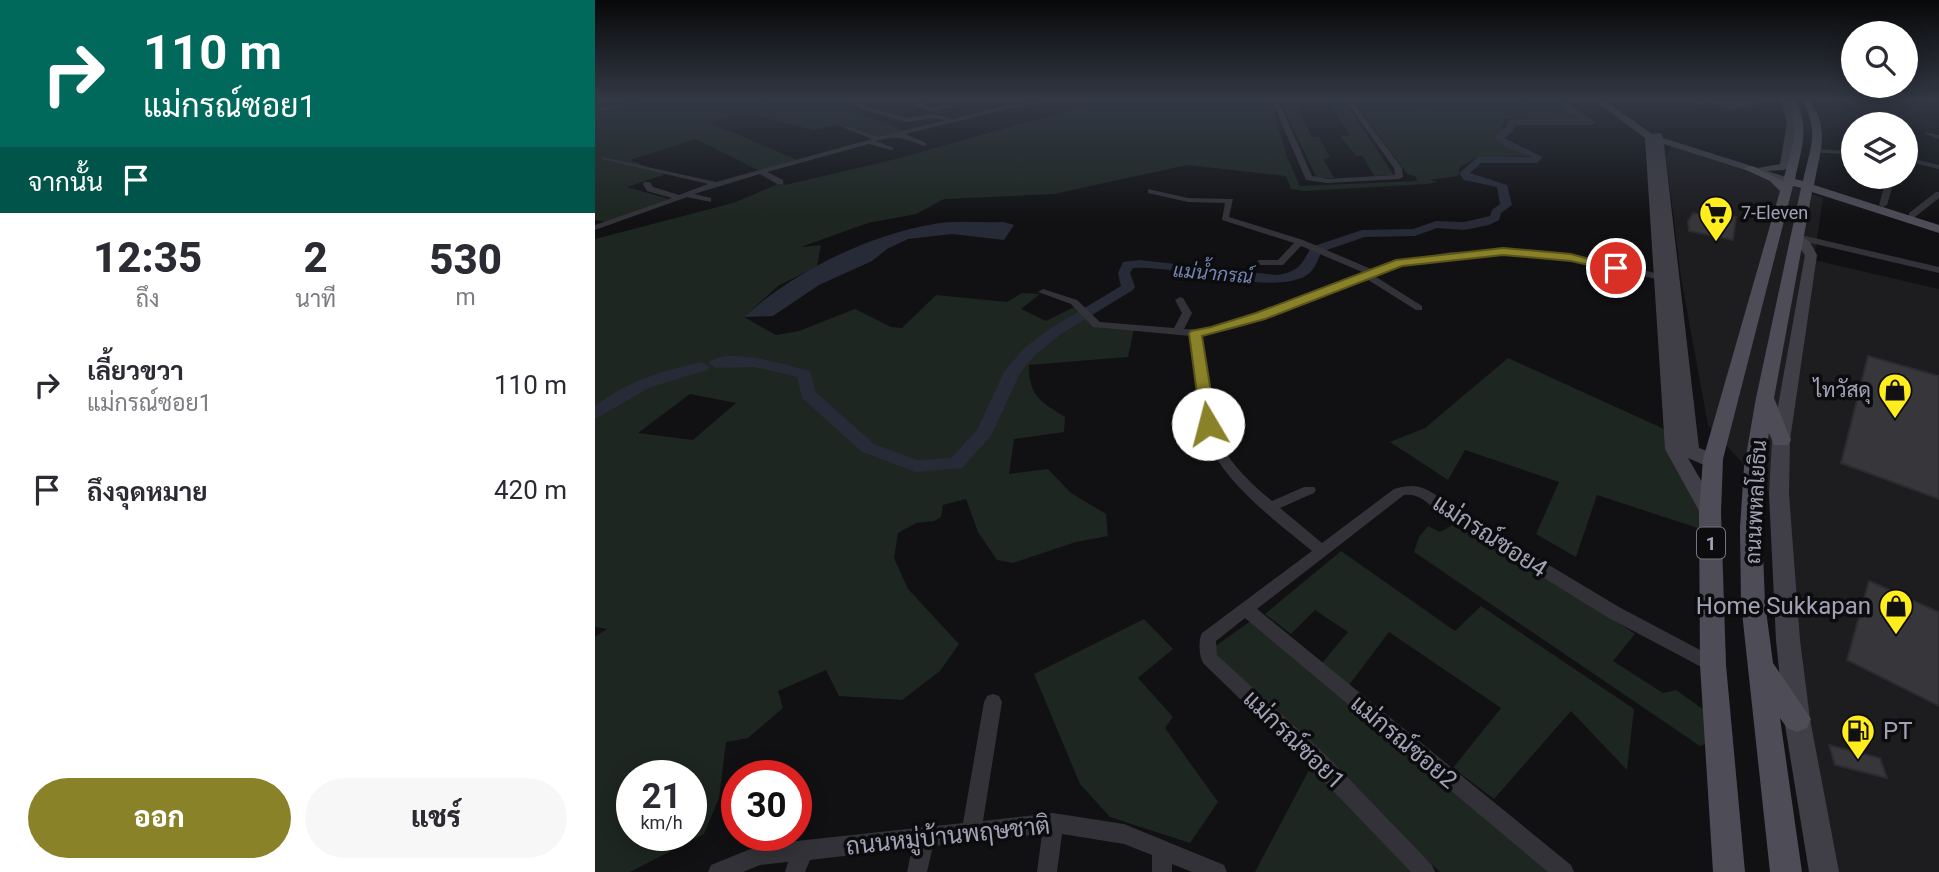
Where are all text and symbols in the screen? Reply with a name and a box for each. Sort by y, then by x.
map controls [1841,21,1918,189]
button: search [1841,21,1918,98]
text: 110 m [143,24,282,81]
icon: right [28,28,119,119]
text: แม่กรณ์ซอย1 [143,87,316,125]
button: layers [1841,112,1918,189]
icon: arrive [117,161,155,199]
text: จากนั้น [28,167,103,197]
supermarket icon: 7-Eleven [1697,194,1735,243]
place label: 7-Eleven [1741,202,1808,223]
text: 12:35 [93,233,202,282]
text: 2 [304,233,328,282]
text: 530 [429,235,502,284]
pin [1586,238,1646,298]
icon: arrive [1597,249,1635,287]
water label: แม่น้ำกรณ์ [1172,255,1257,289]
text: m [455,284,476,311]
text: ถึง [136,286,160,313]
text: นาที [295,286,336,313]
text: เลี้ยวขวา [87,356,184,386]
icon: right [28,366,66,404]
text: 110 m [494,370,567,400]
shop icon: ไทวัสดุ [1876,371,1914,420]
place label: ไทวัสดุ [1812,377,1871,404]
position arrow [1171,387,1245,461]
text: แม่กรณ์ซอย1 [87,390,212,417]
street label: ถนนพหลโยธิน [1740,439,1771,565]
icon: arrive [28,471,66,509]
text: 420 m [494,475,567,505]
text: ถึงจุดหมาย [87,477,208,507]
street label: แม่กรณ์ซอย4 [1428,487,1553,583]
road number: 1 [1697,528,1725,558]
shop icon: Home Sukkapan [1877,587,1915,636]
place label: Home Sukkapan [1696,592,1871,620]
street label: แม่กรณ์ซอย1 [1237,683,1352,795]
street label: แม่กรณ์ซอย2 [1345,688,1464,795]
fuel station icon: PT [1839,712,1877,761]
place label: PT [1883,717,1912,745]
speed limit sign: 30 [721,760,812,851]
text: 21 [641,776,682,817]
button: ออก [28,778,291,858]
button: แชร์ [305,778,567,858]
street label: ถนนหมู่บ้านพฤษชาติ [844,810,1052,864]
text: km/h [640,812,683,833]

